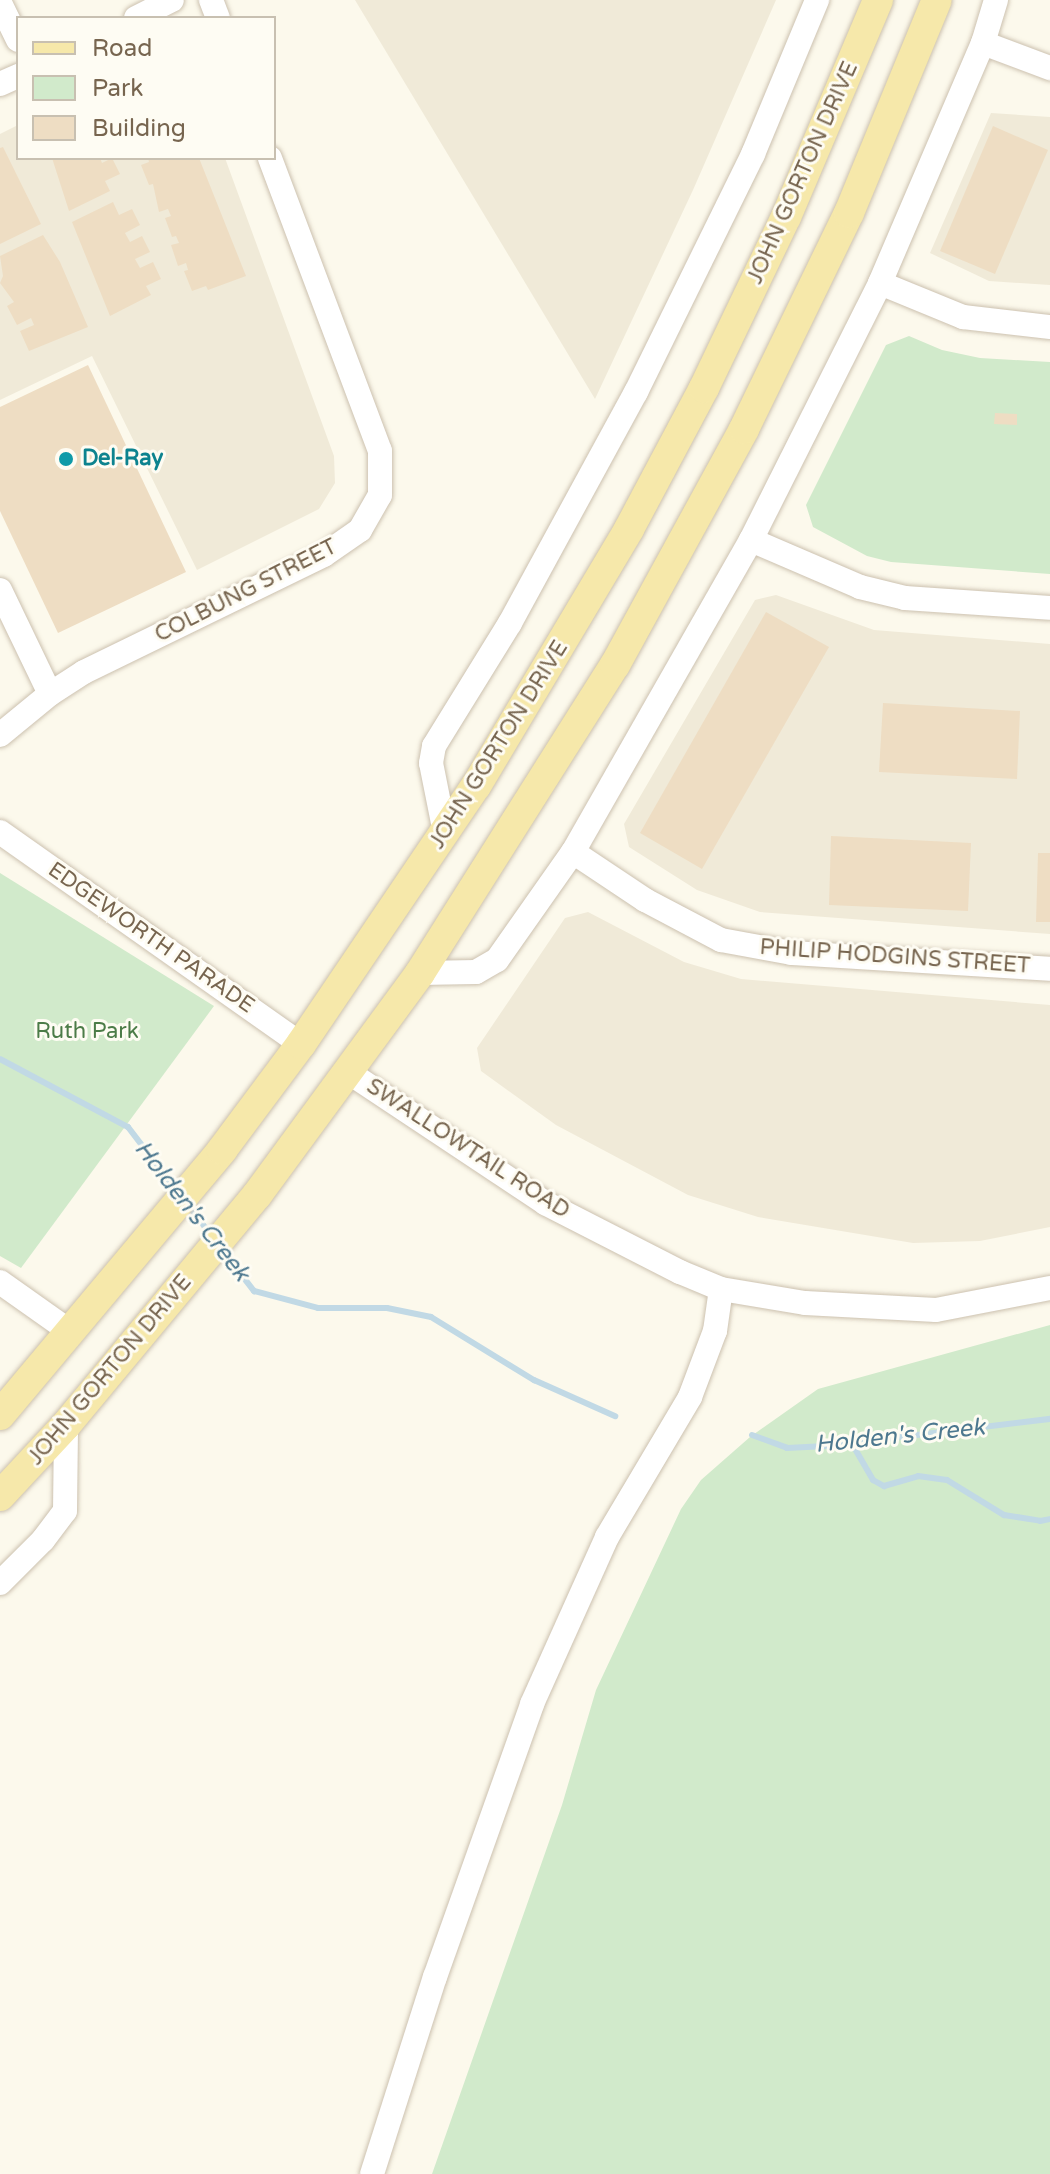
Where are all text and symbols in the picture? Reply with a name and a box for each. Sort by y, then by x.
legend [16,16,276,160]
text: Road [92,34,152,63]
street label: JOHN GORTON DRIVE [742,58,864,288]
text: Park [92,74,143,103]
text: Building [92,114,186,143]
place label: Del-Ray [82,446,163,472]
marker: Del-Ray [57,450,75,468]
street label: COLBUNG STREET [151,534,341,648]
street label: JOHN GORTON DRIVE [424,636,574,854]
street label: EDGEWORTH PARADE [43,857,259,1019]
street label: PHILIP HODGINS STREET [759,934,1031,980]
park label: Ruth Park [35,1019,139,1045]
street label: SWALLOWTAIL ROAD [361,1073,575,1225]
water label: Holden's Creek [128,1135,256,1287]
street label: JOHN GORTON DRIVE [23,1270,197,1470]
water label: Holden's Creek [814,1413,986,1459]

